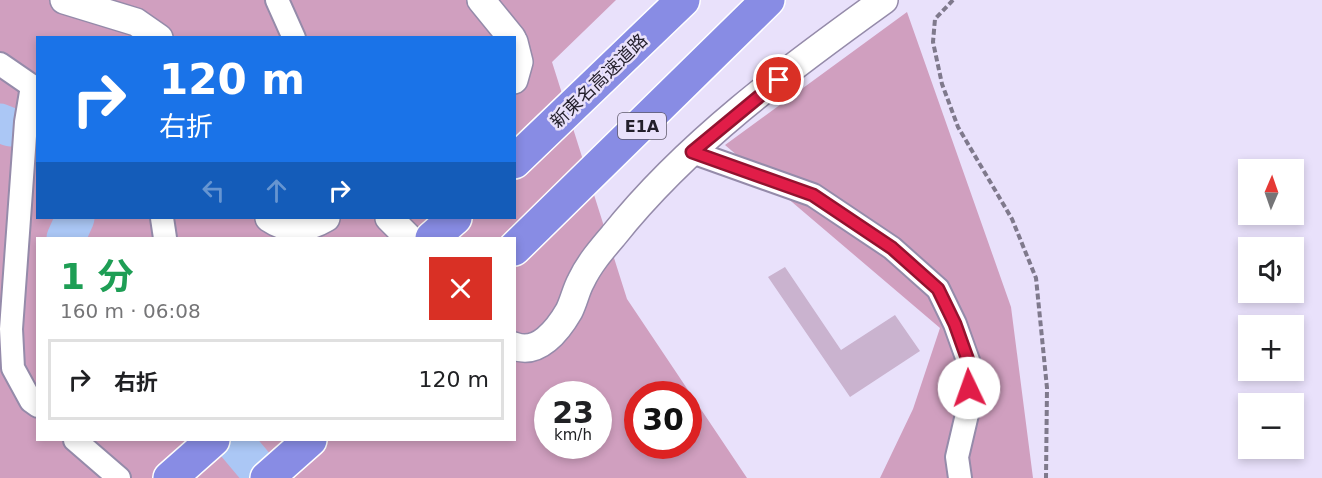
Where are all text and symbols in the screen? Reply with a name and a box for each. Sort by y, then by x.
street label: 新東名高速道路 [546,29,651,132]
pin [753,54,804,105]
text: 120 m [159,55,305,104]
icon: right [60,60,138,138]
icon: arrive [762,63,795,96]
text: 右折 [159,111,213,142]
road number: E1A [618,113,666,139]
north arrow [1238,159,1304,225]
map controls [1238,159,1304,459]
icon: left [197,174,230,207]
icon: ahead [260,174,293,207]
icon: right [323,174,356,207]
button: sound [1238,237,1304,303]
text: 1 分 [60,256,134,297]
button: close [429,257,492,320]
text: 160 m · 06:08 [60,299,201,323]
button: + [1238,315,1304,381]
position arrow [937,356,1001,420]
icon: right [63,363,96,396]
text: 120 m [419,367,489,392]
text: 右折 [114,370,158,395]
speed limit sign: 30 [624,381,702,459]
button: − [1238,393,1304,459]
text: 23 [552,395,594,430]
text: km/h [554,426,592,444]

